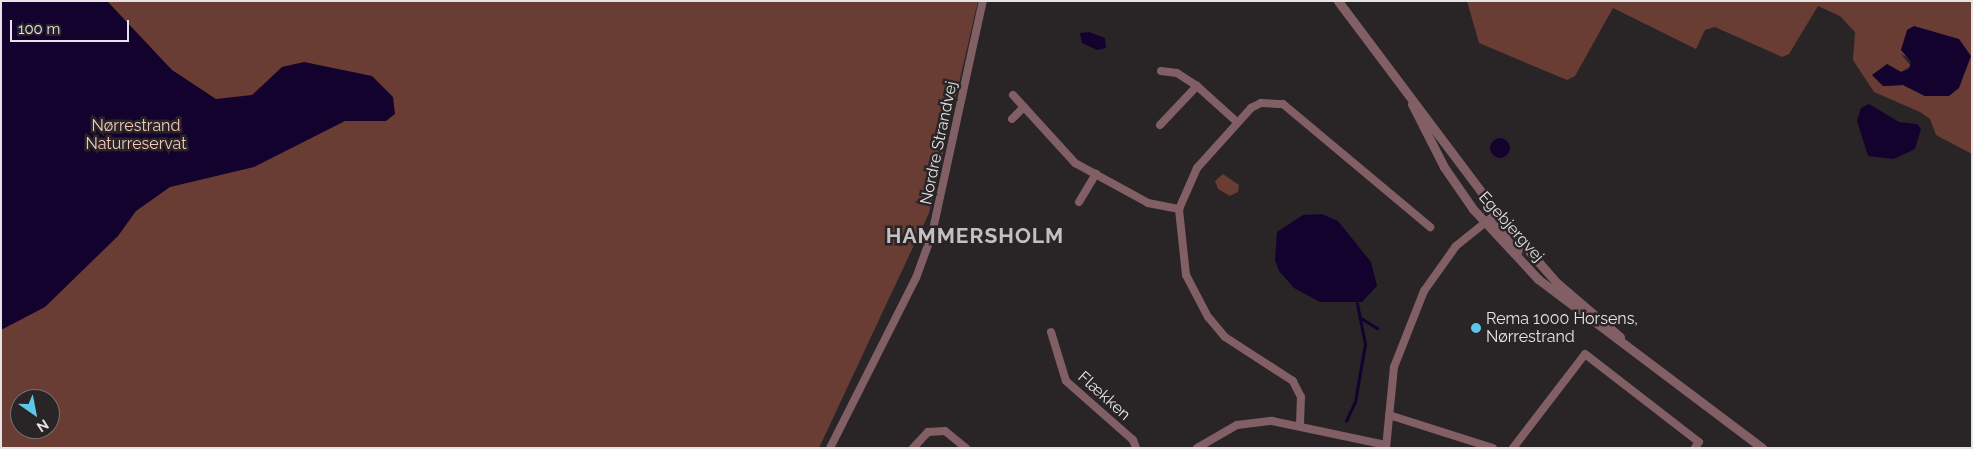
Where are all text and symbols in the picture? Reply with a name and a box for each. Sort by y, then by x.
scale bar [12,10,131,42]
text: 100 m [18,20,60,38]
street label: Nordre Strandvej [917,80,961,206]
park label: Nørrestrand Naturreservat [85,116,187,154]
street label: Egebjergvej [1474,188,1548,266]
district label: HAMMERSHOLM [884,223,1066,249]
place label: Rema 1000 Horsens, Nørrestrand [1486,309,1638,347]
marker: Rema 1000 Horsens, Nørrestrand [1470,322,1482,334]
street label: Flækken [1074,367,1134,425]
north arrow [10,389,60,439]
text: N [34,416,51,435]

